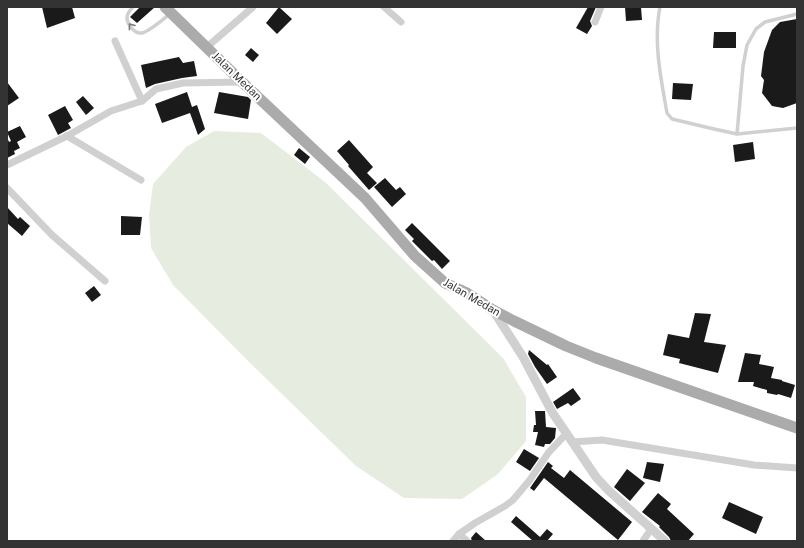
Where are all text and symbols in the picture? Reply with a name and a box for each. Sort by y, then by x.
one-way arrow [129,23,136,30]
street label: Jalan Medan [210,50,264,102]
street label: Jalan Medan [441,276,503,318]

